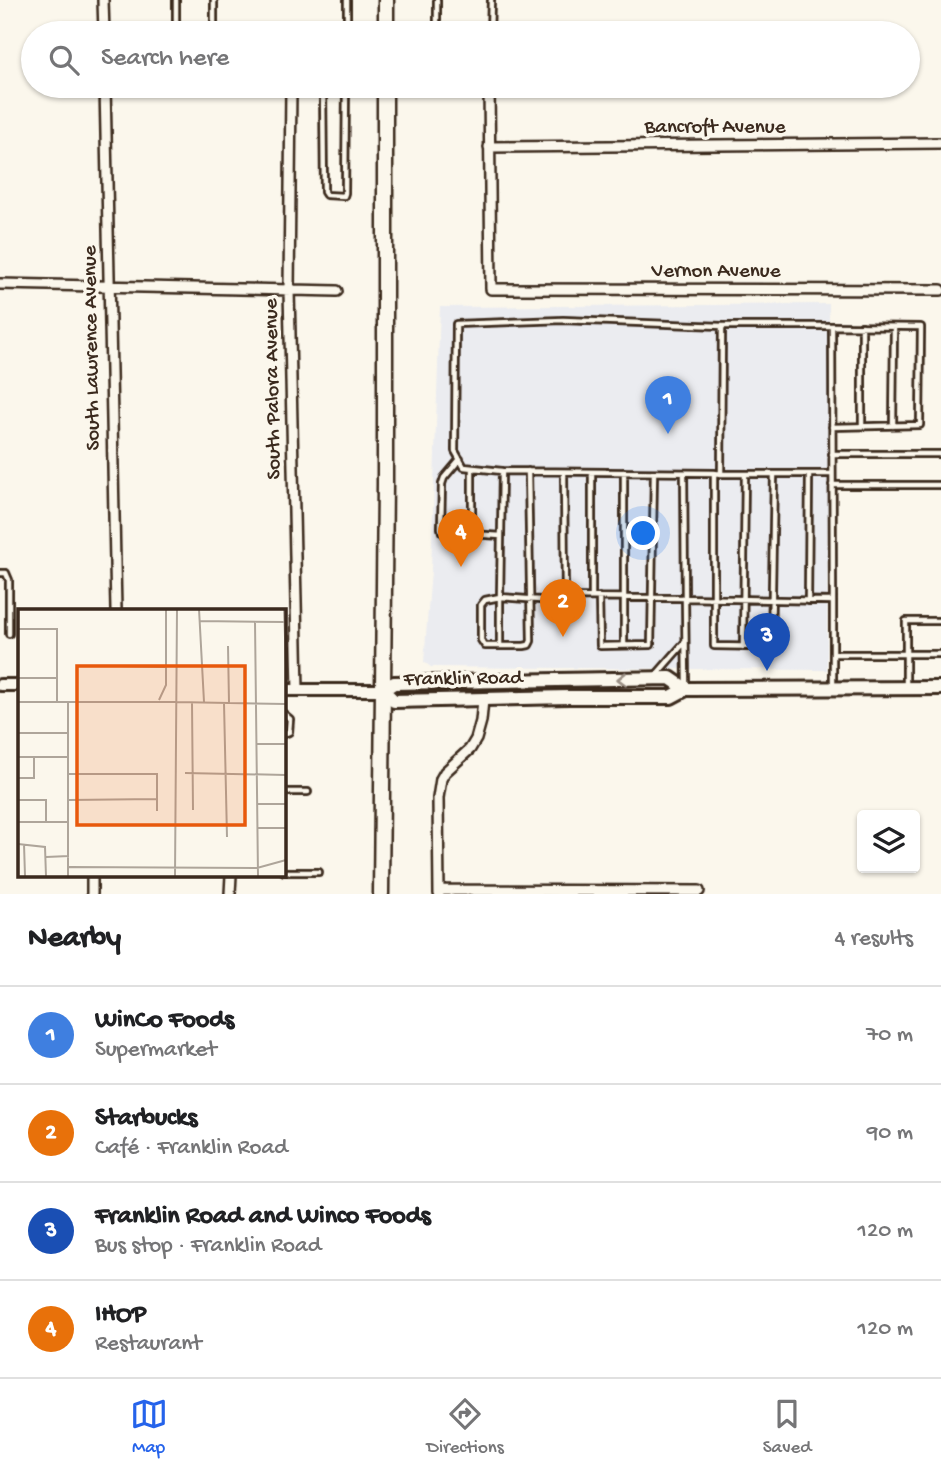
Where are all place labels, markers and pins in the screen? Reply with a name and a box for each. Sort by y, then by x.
pin: 1 [645,376,691,434]
pin: 4 [438,509,484,567]
pin: 2 [540,579,586,637]
pin: 3 [744,613,790,671]

